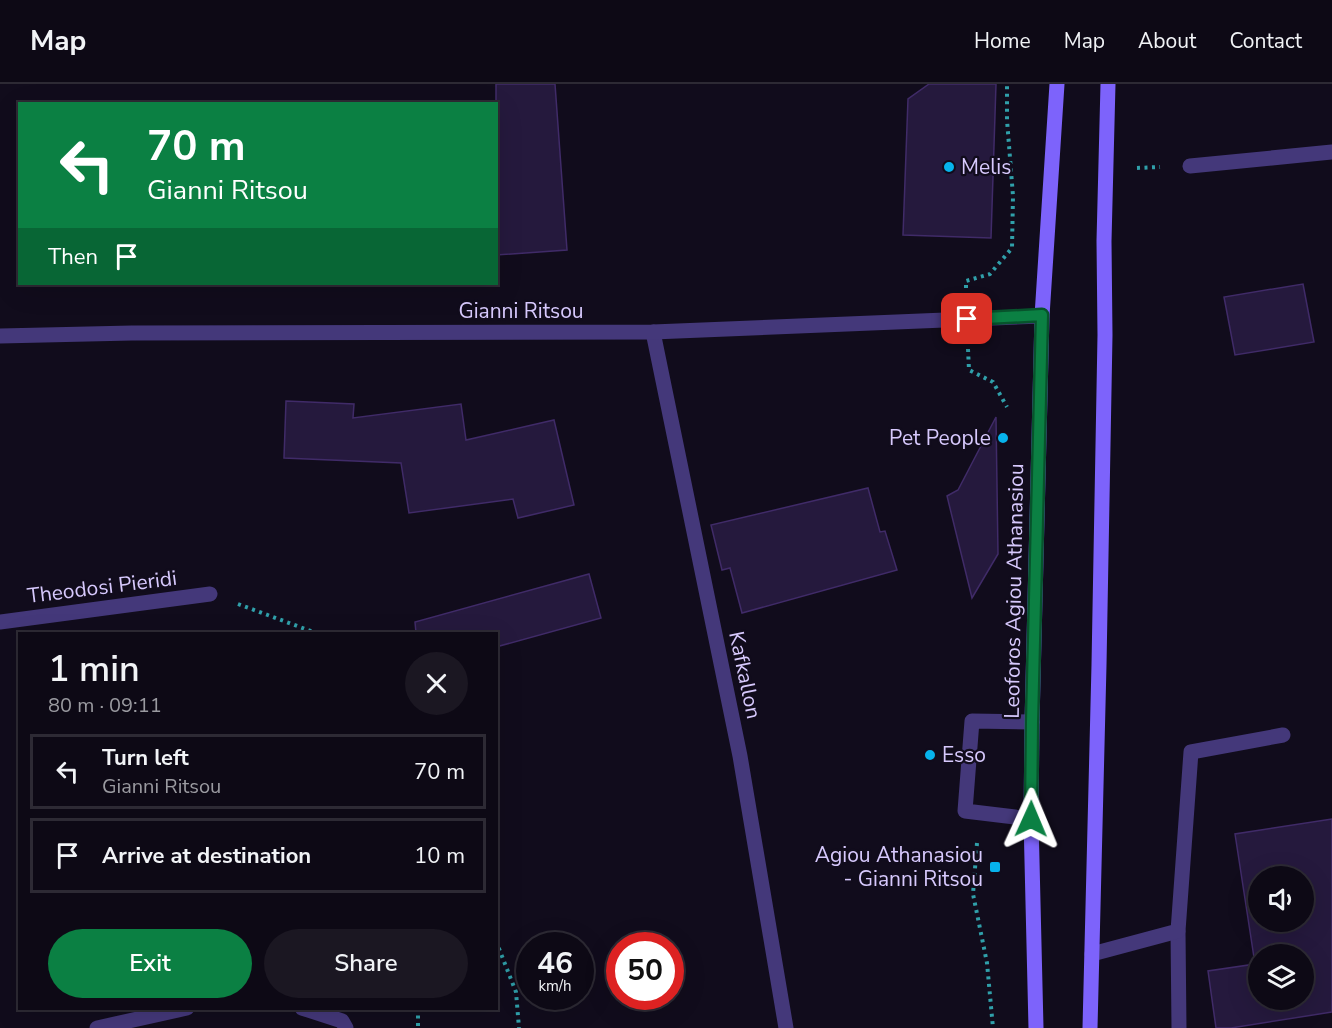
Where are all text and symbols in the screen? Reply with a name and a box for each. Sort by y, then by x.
text: Map [30,22,86,60]
text: Home [974,27,1031,55]
text: Map [1064,27,1105,55]
text: About [1138,27,1196,55]
text: Contact [1229,27,1302,55]
text: 70 m [147,118,246,175]
icon: left [48,126,126,204]
place label: Melis [961,153,1011,181]
marker: Melis [942,160,956,174]
text: Gianni Ritsou [147,172,308,209]
icon: arrive [110,240,143,273]
text: Then [48,242,98,272]
pin [941,293,992,344]
street label: Gianni Ritsou [458,297,584,325]
icon: arrive [950,302,983,335]
place label: Pet People [889,424,991,452]
marker: Pet People [996,431,1010,445]
street label: Leoforos Agiou Athanasiou [998,463,1030,719]
street label: Theodosi Pieridi [26,564,178,610]
street label: Kafkallon [722,629,768,721]
text: 1 min [48,645,140,694]
button: close [405,652,468,715]
text: 80 m · 09:11 [48,692,162,719]
place label: Esso [942,741,986,769]
text: Turn left [102,743,189,773]
marker: Esso [923,748,937,762]
icon: left [51,755,84,788]
text: 70 m [414,757,465,787]
text: Gianni Ritsou [102,773,221,800]
position arrow [999,787,1063,851]
icon: arrive [51,839,84,872]
text: Arrive at destination [102,841,311,871]
text: 10 m [414,841,465,871]
place label: Agiou Athanasiou - Gianni Ritsou [815,841,983,893]
marker: Agiou Athanasiou - Gianni Ritsou [988,860,1002,874]
map controls [1248,866,1314,1010]
button: sound [1248,866,1314,932]
button: Exit [48,929,252,998]
button: Share [264,929,468,998]
speed limit sign: 50 [606,932,684,1010]
text: 46 [537,943,573,984]
button: layers [1248,944,1314,1010]
text: km/h [538,976,572,996]

